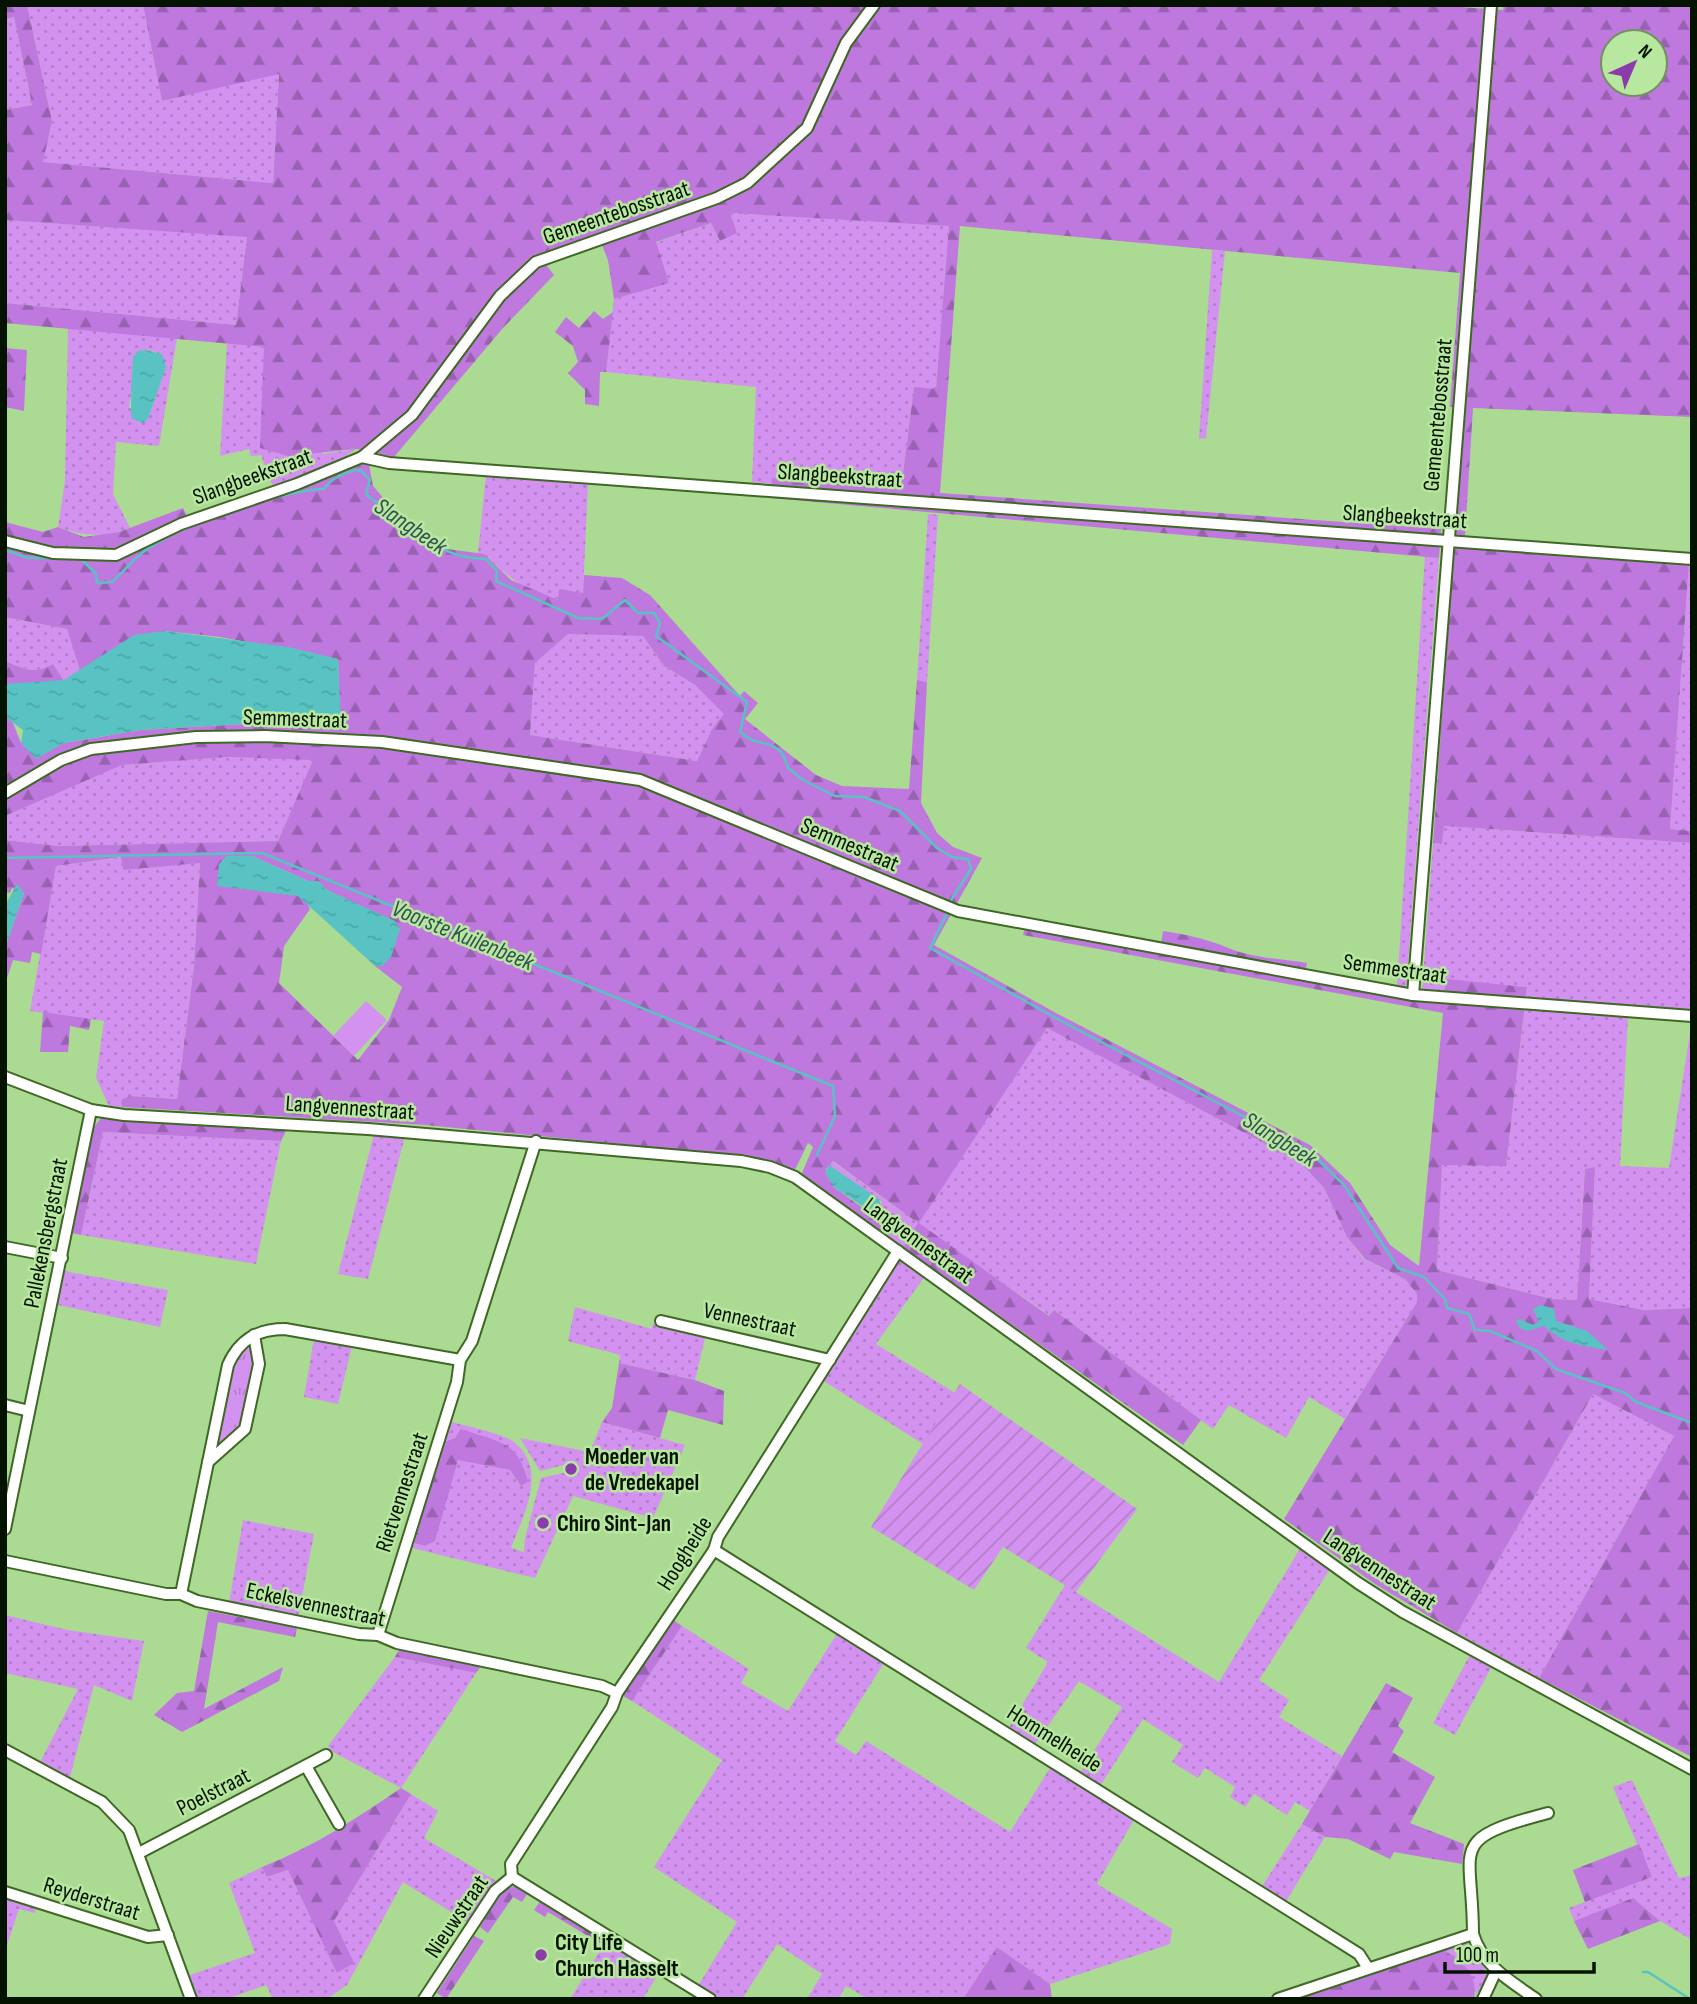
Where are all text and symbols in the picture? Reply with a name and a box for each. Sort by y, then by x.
north arrow [1599,28,1669,98]
text: N [1633,40,1656,64]
street label: Gemeentebosstraat [539,175,693,251]
street label: Gemeentebosstraat [1417,337,1459,493]
street label: Slangbeekstraat [189,442,316,511]
street label: Slangbeekstraat [777,458,903,494]
water label: Slangbeek [369,492,453,562]
street label: Slangbeekstraat [1342,499,1468,535]
street label: Semmestraat [242,703,347,735]
street label: Semmestraat [796,812,903,878]
water label: Voorste Kuilenbeek [388,894,539,977]
street label: Semmestraat [1341,948,1448,990]
street label: Langvennestraat [285,1090,415,1126]
water label: Slangbeek [1238,1106,1323,1174]
street label: Pallekensbergstraat [18,1156,74,1310]
street label: Langvennestraat [858,1192,979,1290]
street label: Vennestraat [701,1297,799,1343]
street label: Rietvennestraat [369,1429,434,1556]
place label: Moeder van de Vredekapel [585,1443,699,1497]
marker: Moeder van de Vredekapel [563,1461,579,1477]
place label: Chiro Sint-Jan [557,1510,671,1538]
street label: Hoogheide [651,1511,718,1596]
marker: Chiro Sint-Jan [535,1515,551,1531]
street label: Langvennestraat [1318,1523,1441,1617]
street label: Eckelsvennestraat [244,1577,388,1633]
street label: Hommelheide [1002,1699,1107,1779]
street label: Poelstraat [172,1761,255,1822]
street label: Nieuwstraat [419,1870,495,1963]
street label: Reyderstraat [40,1871,143,1927]
place label: City Life Church Hasselt [555,1929,679,1983]
scale bar [1445,1930,1594,1974]
text: 100 m [1456,1943,1499,1968]
marker: City Life Church Hasselt [533,1947,549,1963]

